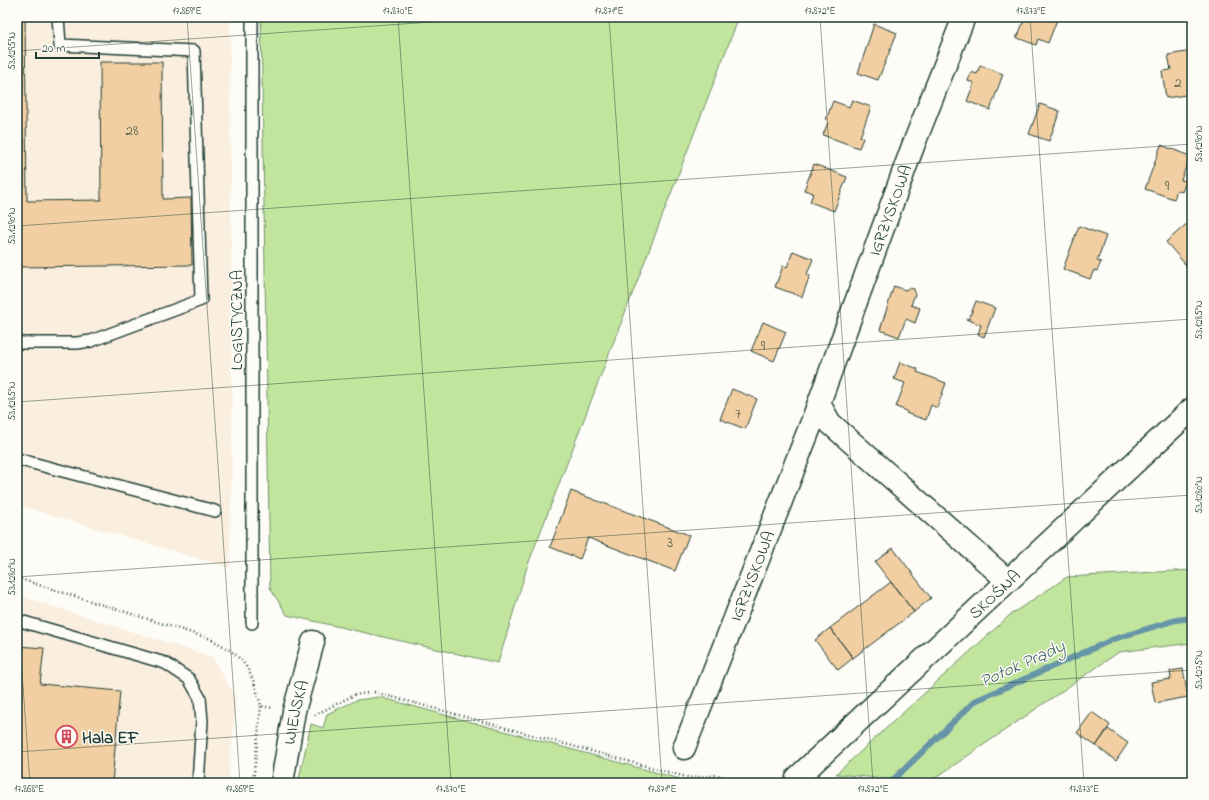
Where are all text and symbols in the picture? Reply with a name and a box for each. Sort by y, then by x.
text: 17.869°E [172,4,202,19]
text: 17.870°E [383,4,413,19]
text: 17.871°E [594,4,624,19]
text: 17.872°E [805,4,835,19]
text: 17.873°E [1016,4,1046,19]
text: 53.1295°N [5,32,20,70]
scale bar [36,34,99,60]
text: 20 m [42,40,65,58]
house number: 2 [1174,72,1182,94]
house number: 28 [125,120,139,142]
text: 53.1290°N [1192,125,1207,162]
street label: IGRZYSKOWA [863,161,919,260]
house number: 9 [1165,175,1170,197]
text: 53.1290°N [5,207,20,244]
street label: LOGISTYCZNA [225,270,250,370]
text: 53.1285°N [1192,300,1207,339]
house number: 9 [761,335,766,357]
text: 53.1285°N [5,381,20,420]
house number: 7 [735,403,741,425]
text: 53.1280°N [1192,476,1207,514]
street label: IGRZYSKOWA [724,527,782,625]
house number: 3 [667,532,673,554]
text: 53.1280°N [5,558,20,596]
street label: SKOŚNA [964,564,1027,625]
water label: Potok Prądy [976,634,1070,695]
text: 53.1275°N [1192,650,1207,690]
street label: WIEJSKA [278,677,316,747]
building icon: Hala EF [53,724,79,750]
place label: Hala EF [82,726,140,751]
text: 17.868°E [14,782,44,797]
text: 17.869°E [225,782,255,797]
text: 17.870°E [436,782,466,797]
text: 17.871°E [647,782,677,797]
text: 17.872°E [858,782,888,797]
text: 17.873°E [1069,782,1099,797]

